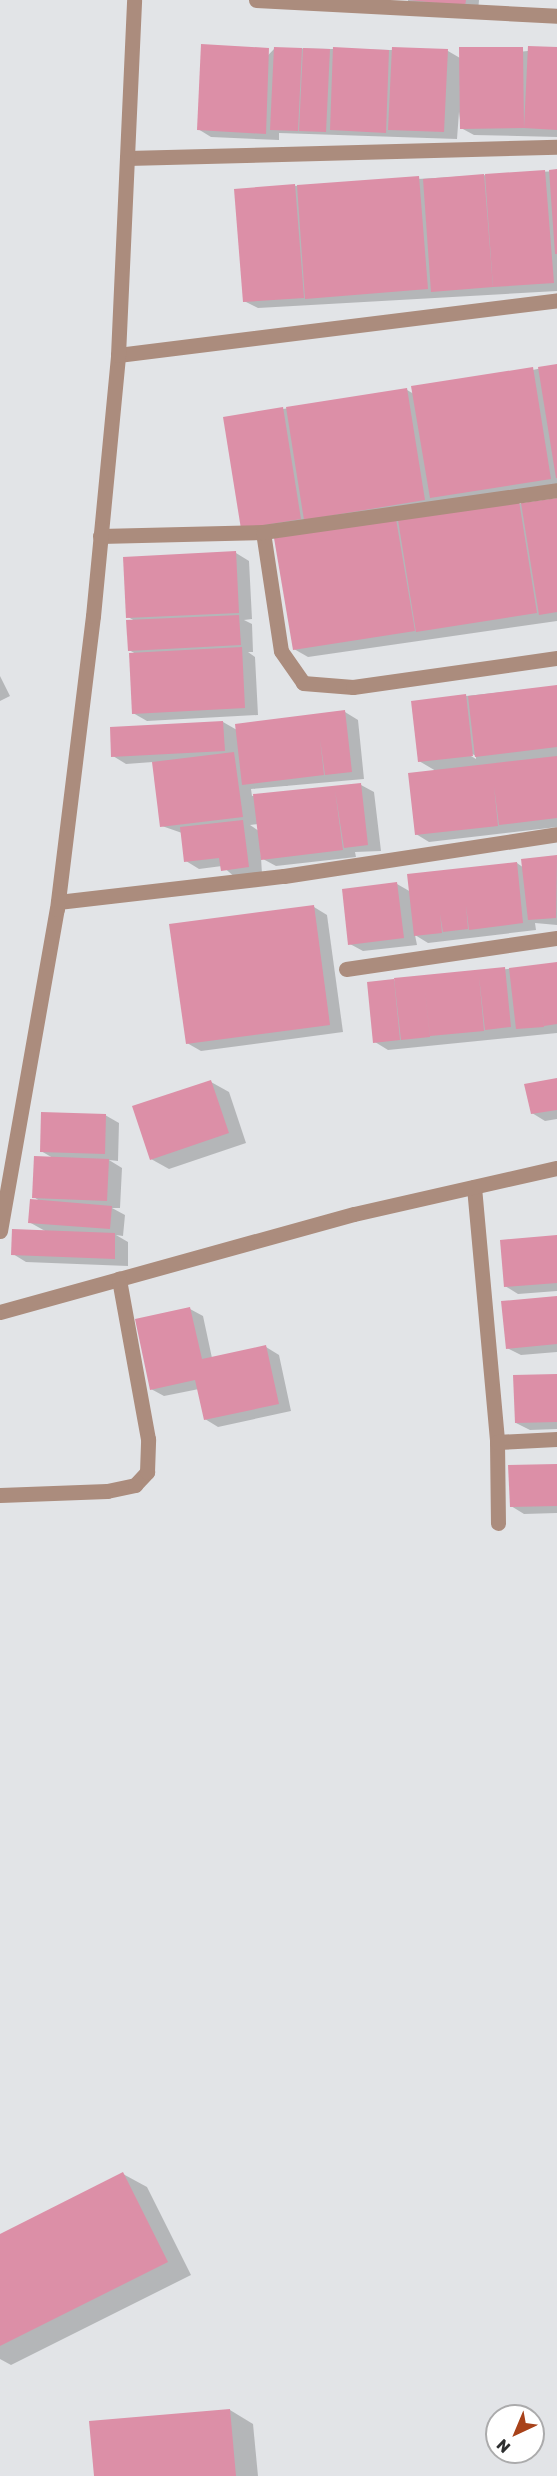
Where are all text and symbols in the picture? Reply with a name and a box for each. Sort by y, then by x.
north arrow [485,2404,545,2464]
text: N [493,2435,514,2457]

